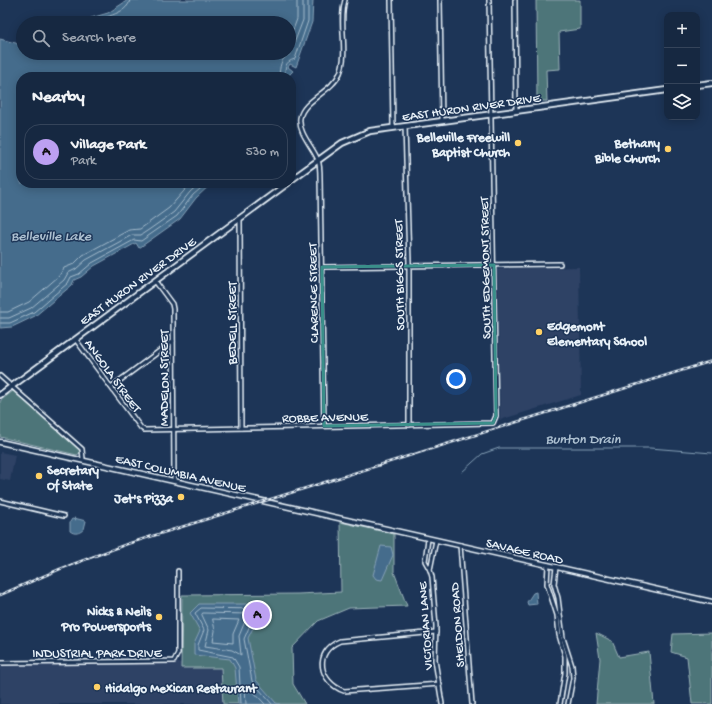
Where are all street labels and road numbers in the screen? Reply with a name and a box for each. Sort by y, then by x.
street label: EAST HURON RIVER DRIVE [401,91,543,126]
street label: SOUTH EDGEMONT STREET [478,196,495,339]
street label: SOUTH BIGGS STREET [392,218,409,331]
street label: EAST HURON RIVER DRIVE [77,234,200,329]
street label: CLARENCE STREET [306,242,323,343]
street label: BEDELL STREET [226,281,241,365]
street label: MADELON STREET [158,329,173,426]
street label: ANGOLA STREET [80,337,144,417]
street label: ROBBE AVENUE [282,410,369,427]
street label: EAST COLUMBIA AVENUE [114,452,248,497]
street label: SAVAGE ROAD [484,536,565,569]
street label: VICTORIAN LANE [416,580,437,671]
street label: SHELDON ROAD [448,581,469,668]
street label: INDUSTRIAL PARK DRIVE [32,647,163,662]

